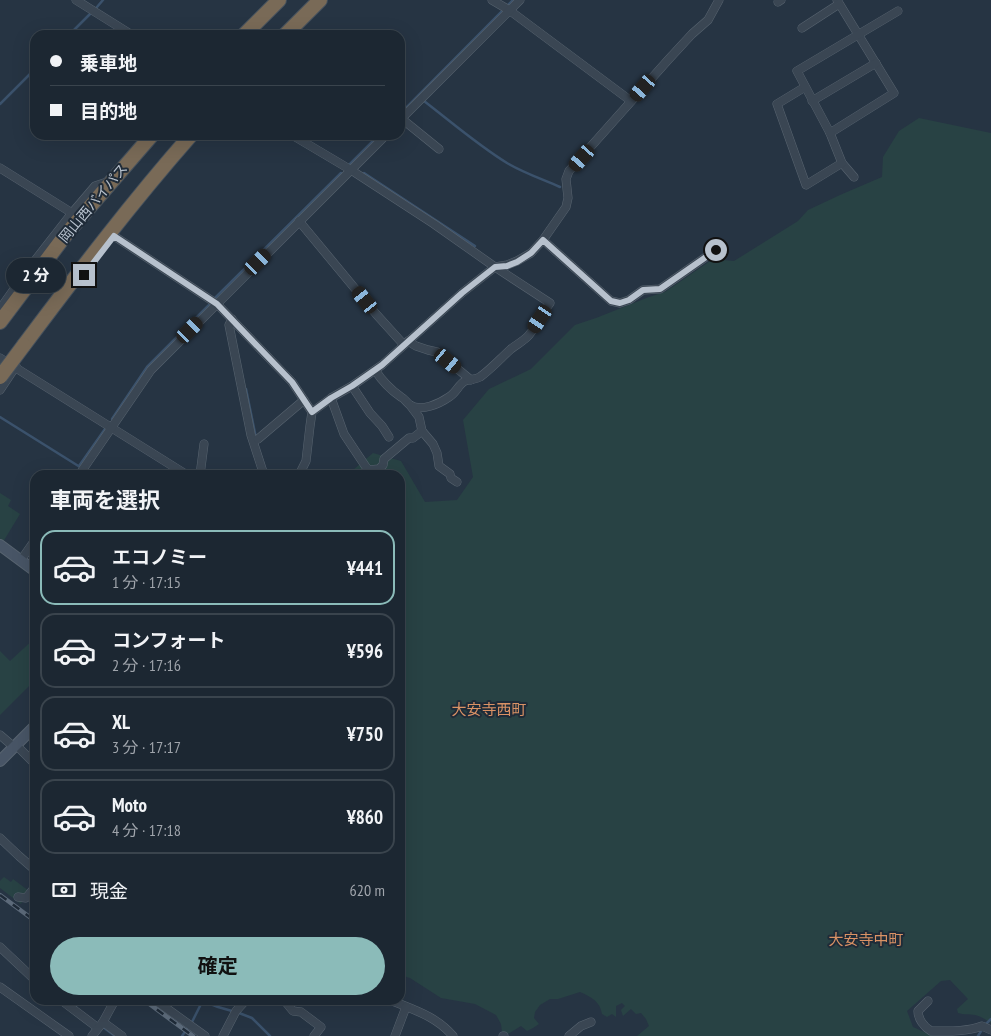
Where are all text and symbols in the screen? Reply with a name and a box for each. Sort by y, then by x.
text: 乗車地 [80,51,137,75]
car [627,72,658,104]
text: 目的地 [80,99,137,123]
car [566,142,597,174]
street label: 岡山西バイパス [55,160,131,246]
route start [705,239,727,261]
car [242,246,273,278]
callout: 2 分 [7,258,66,292]
route end [73,264,95,286]
text: 2 分 [23,265,49,285]
car [349,284,380,316]
car [525,302,554,336]
car [174,314,205,346]
car [431,346,464,376]
text: 車両を選択 [50,486,160,514]
icon: car [52,545,97,590]
text: エコノミー [112,545,207,569]
text: ¥441 [347,556,383,580]
text: 1 分 · 17:15 [112,572,181,592]
icon: car [52,628,97,673]
text: コンフォート [112,628,225,652]
text: ¥596 [347,639,383,663]
text: 2 分 · 17:16 [112,655,181,675]
district label: 大安寺西町 [451,700,527,719]
text: XL [112,710,130,734]
icon: car [52,711,97,756]
text: ¥750 [347,722,383,746]
text: 3 分 · 17:17 [112,737,181,757]
text: Moto [112,793,147,817]
icon: car [52,794,97,839]
text: ¥860 [347,805,383,829]
text: 4 分 · 17:18 [112,820,181,840]
icon: cash [50,876,78,904]
text: 現金 [90,879,128,903]
text: 620 m [350,880,385,900]
district label: 大安寺中町 [828,930,904,949]
button: 確定 [50,937,385,995]

